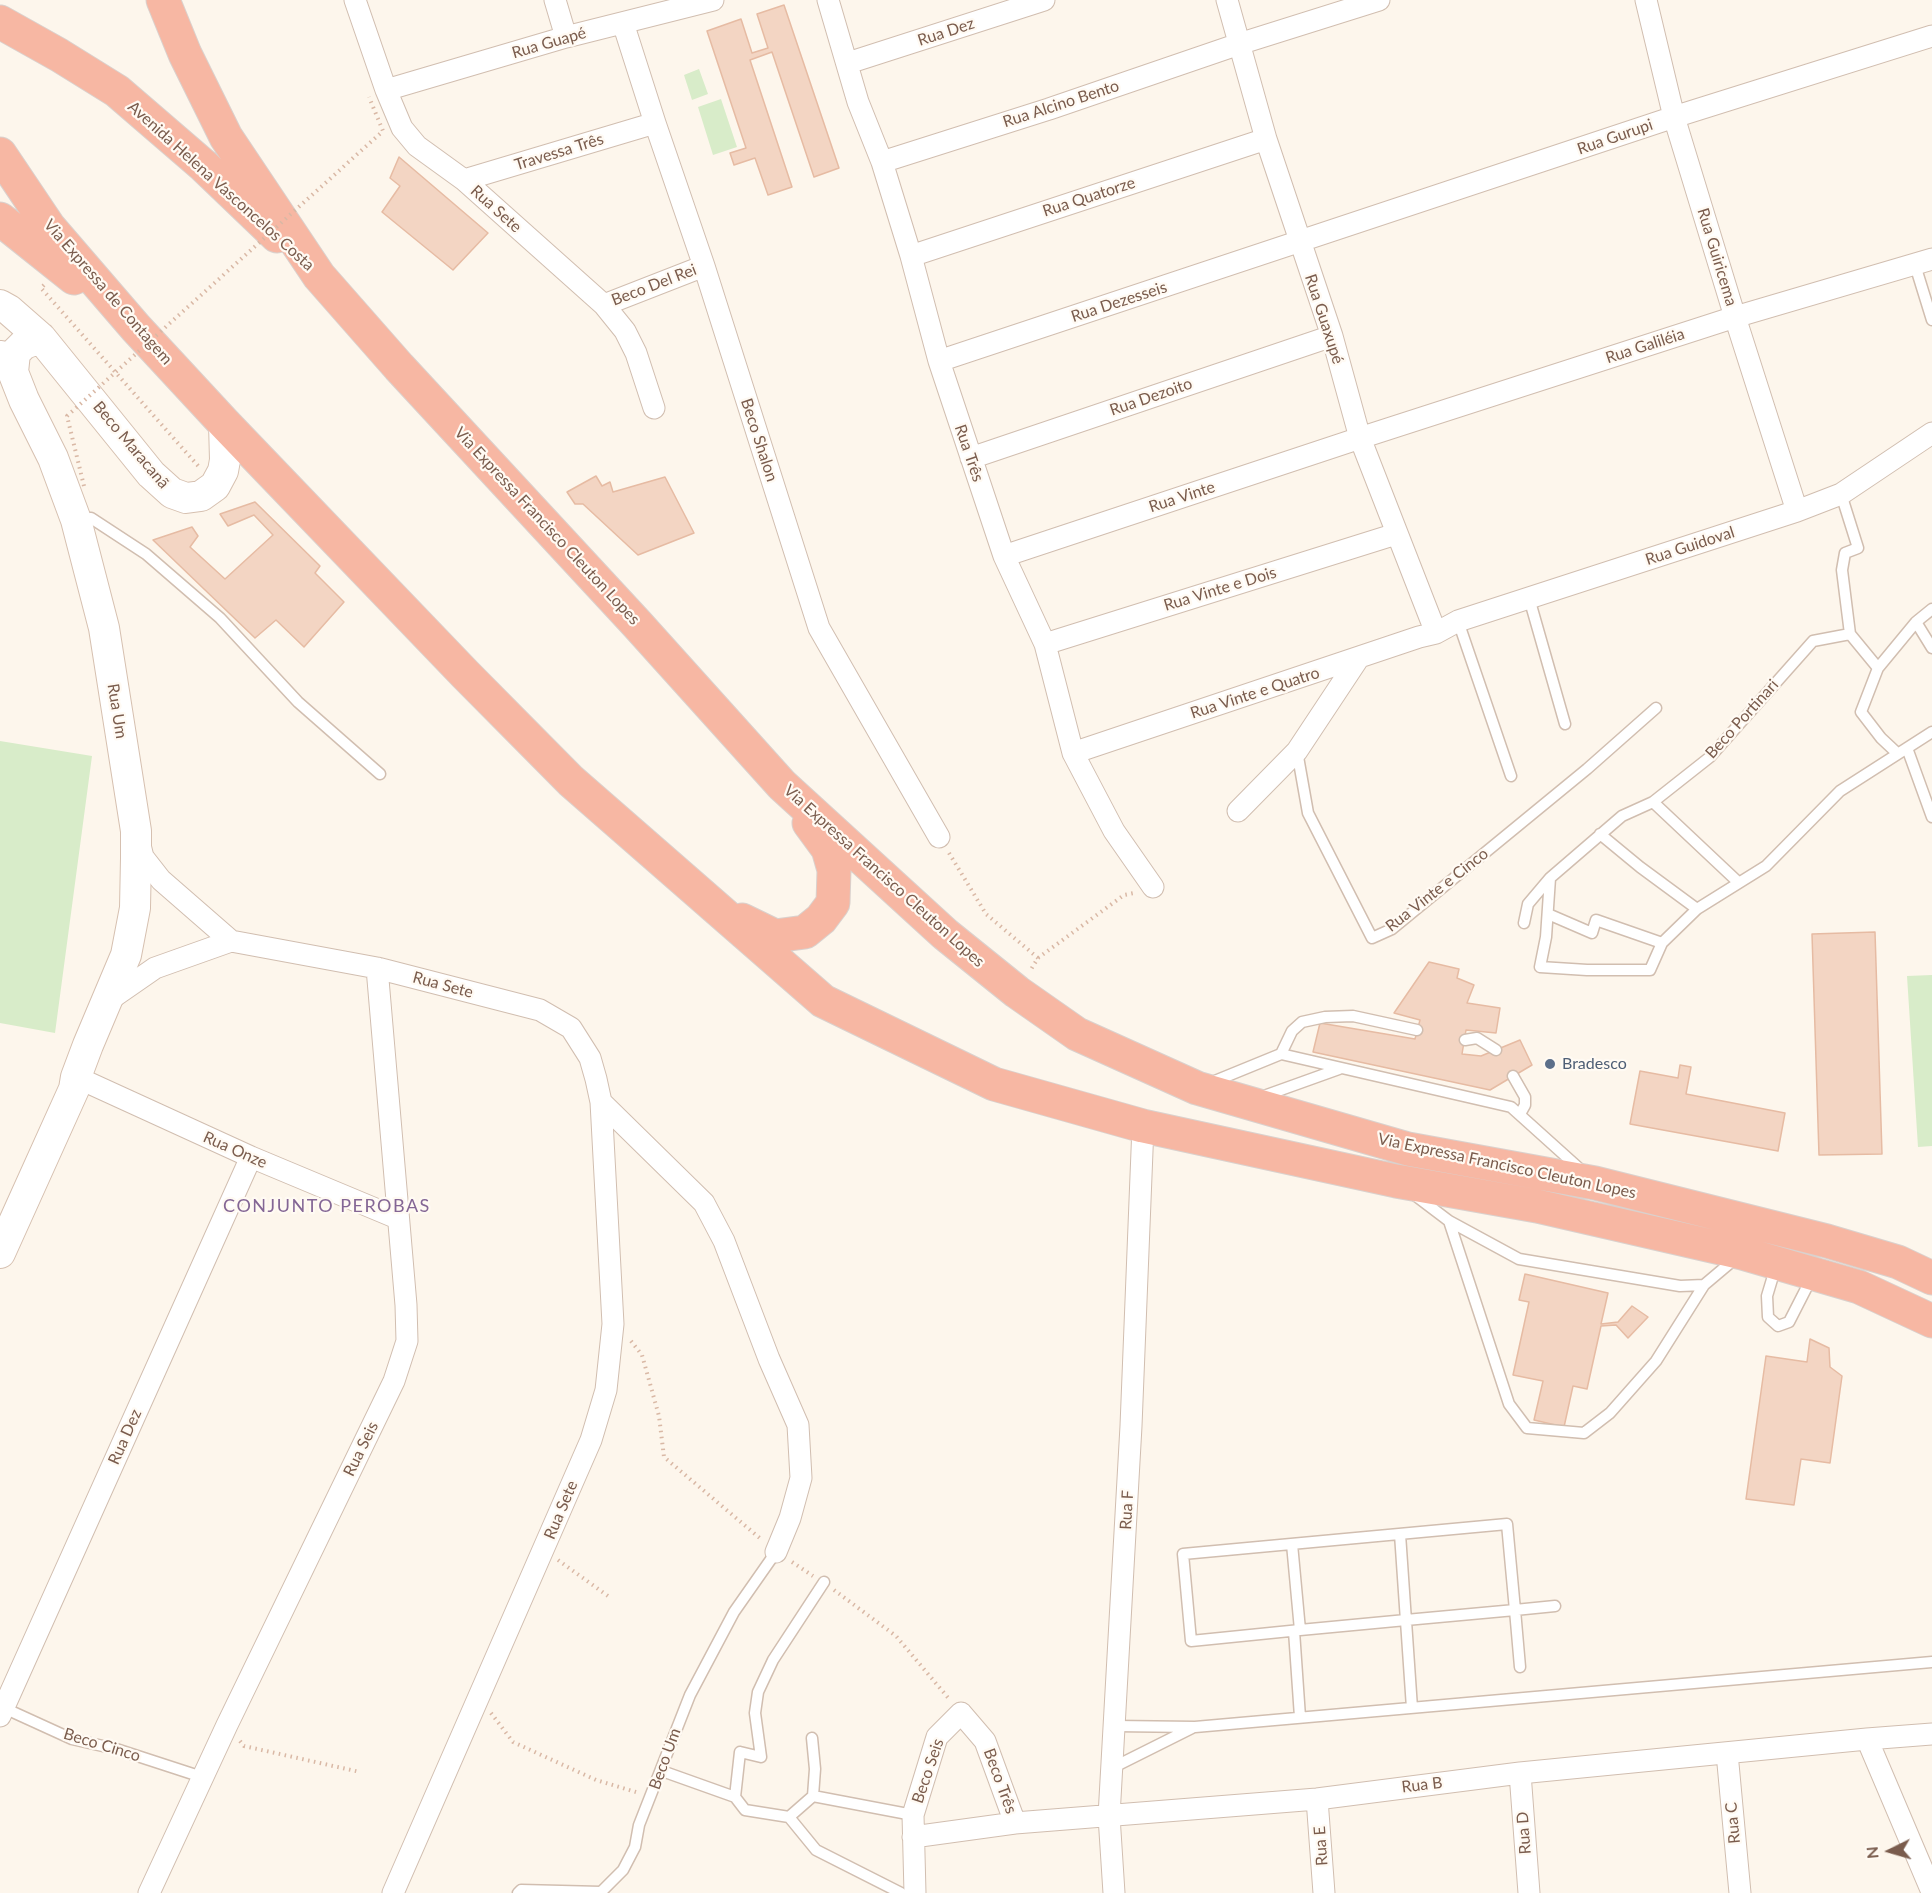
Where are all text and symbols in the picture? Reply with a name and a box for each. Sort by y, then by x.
street label: Rua Dez [915,14,977,50]
street label: Rua Guapé [510,23,588,63]
street label: Rua Alcino Bento [1000,76,1122,132]
street label: Avenida Helena Vasconcelos Costa [124,97,318,275]
street label: Rua Gurupi [1575,115,1655,159]
street label: Travessa Três [512,129,606,175]
street label: Rua Quatorze [1040,173,1138,221]
street label: Rua Sete [467,181,525,237]
street label: Rua Guiricema [1693,206,1741,308]
street label: Via Expressa de Contagem [40,215,176,369]
street label: Beco Del Rei [609,260,699,310]
street label: Rua Guaxupé [1300,272,1348,366]
street label: Rua Dezesseis [1069,277,1169,327]
street label: Rua Galiléia [1603,324,1687,368]
street label: Rua Dezoito [1107,374,1195,420]
street label: Beco Shalon [736,396,782,484]
street label: Beco Maracanã [89,397,173,493]
street label: Rua Três [950,422,988,484]
street label: Via Expressa Francisco Cleuton Lopes [450,423,644,629]
street label: Rua Vinte [1147,477,1217,517]
street label: Rua Guidoval [1643,523,1737,569]
street label: Rua Vinte e Dois [1161,563,1279,615]
street label: Rua Vinte e Quatro [1188,663,1322,723]
street label: Beco Portinari [1701,675,1783,763]
street label: Rua Um [103,682,131,740]
street label: Via Expressa Francisco Cleuton Lopes [780,781,988,971]
street label: Rua Vinte e Cinco [1382,844,1492,936]
street label: Rua Sete [411,968,475,1002]
place label: Bradesco [1562,1054,1627,1074]
marker: Bradesco [1543,1057,1557,1071]
street label: Rua Onze [200,1127,270,1173]
street label: Via Expressa Francisco Cleuton Lopes [1376,1129,1638,1203]
district label: CONJUNTO PEROBAS [223,1195,431,1217]
street label: Rua Dez [104,1406,146,1468]
street label: Rua Seis [340,1418,382,1480]
street label: Rua Sete [540,1478,582,1542]
street label: Rua F [1116,1490,1138,1530]
street label: Beco Cinco [61,1724,143,1766]
street label: Beco Um [645,1726,685,1792]
street label: Beco Seis [908,1736,948,1806]
street label: Beco Três [979,1746,1021,1816]
street label: Rua B [1400,1773,1444,1797]
street label: Rua C [1722,1802,1744,1844]
street label: Rua D [1513,1811,1535,1855]
north arrow [1860,1821,1920,1881]
street label: Rua E [1310,1825,1332,1867]
text: N [1862,1846,1882,1860]

